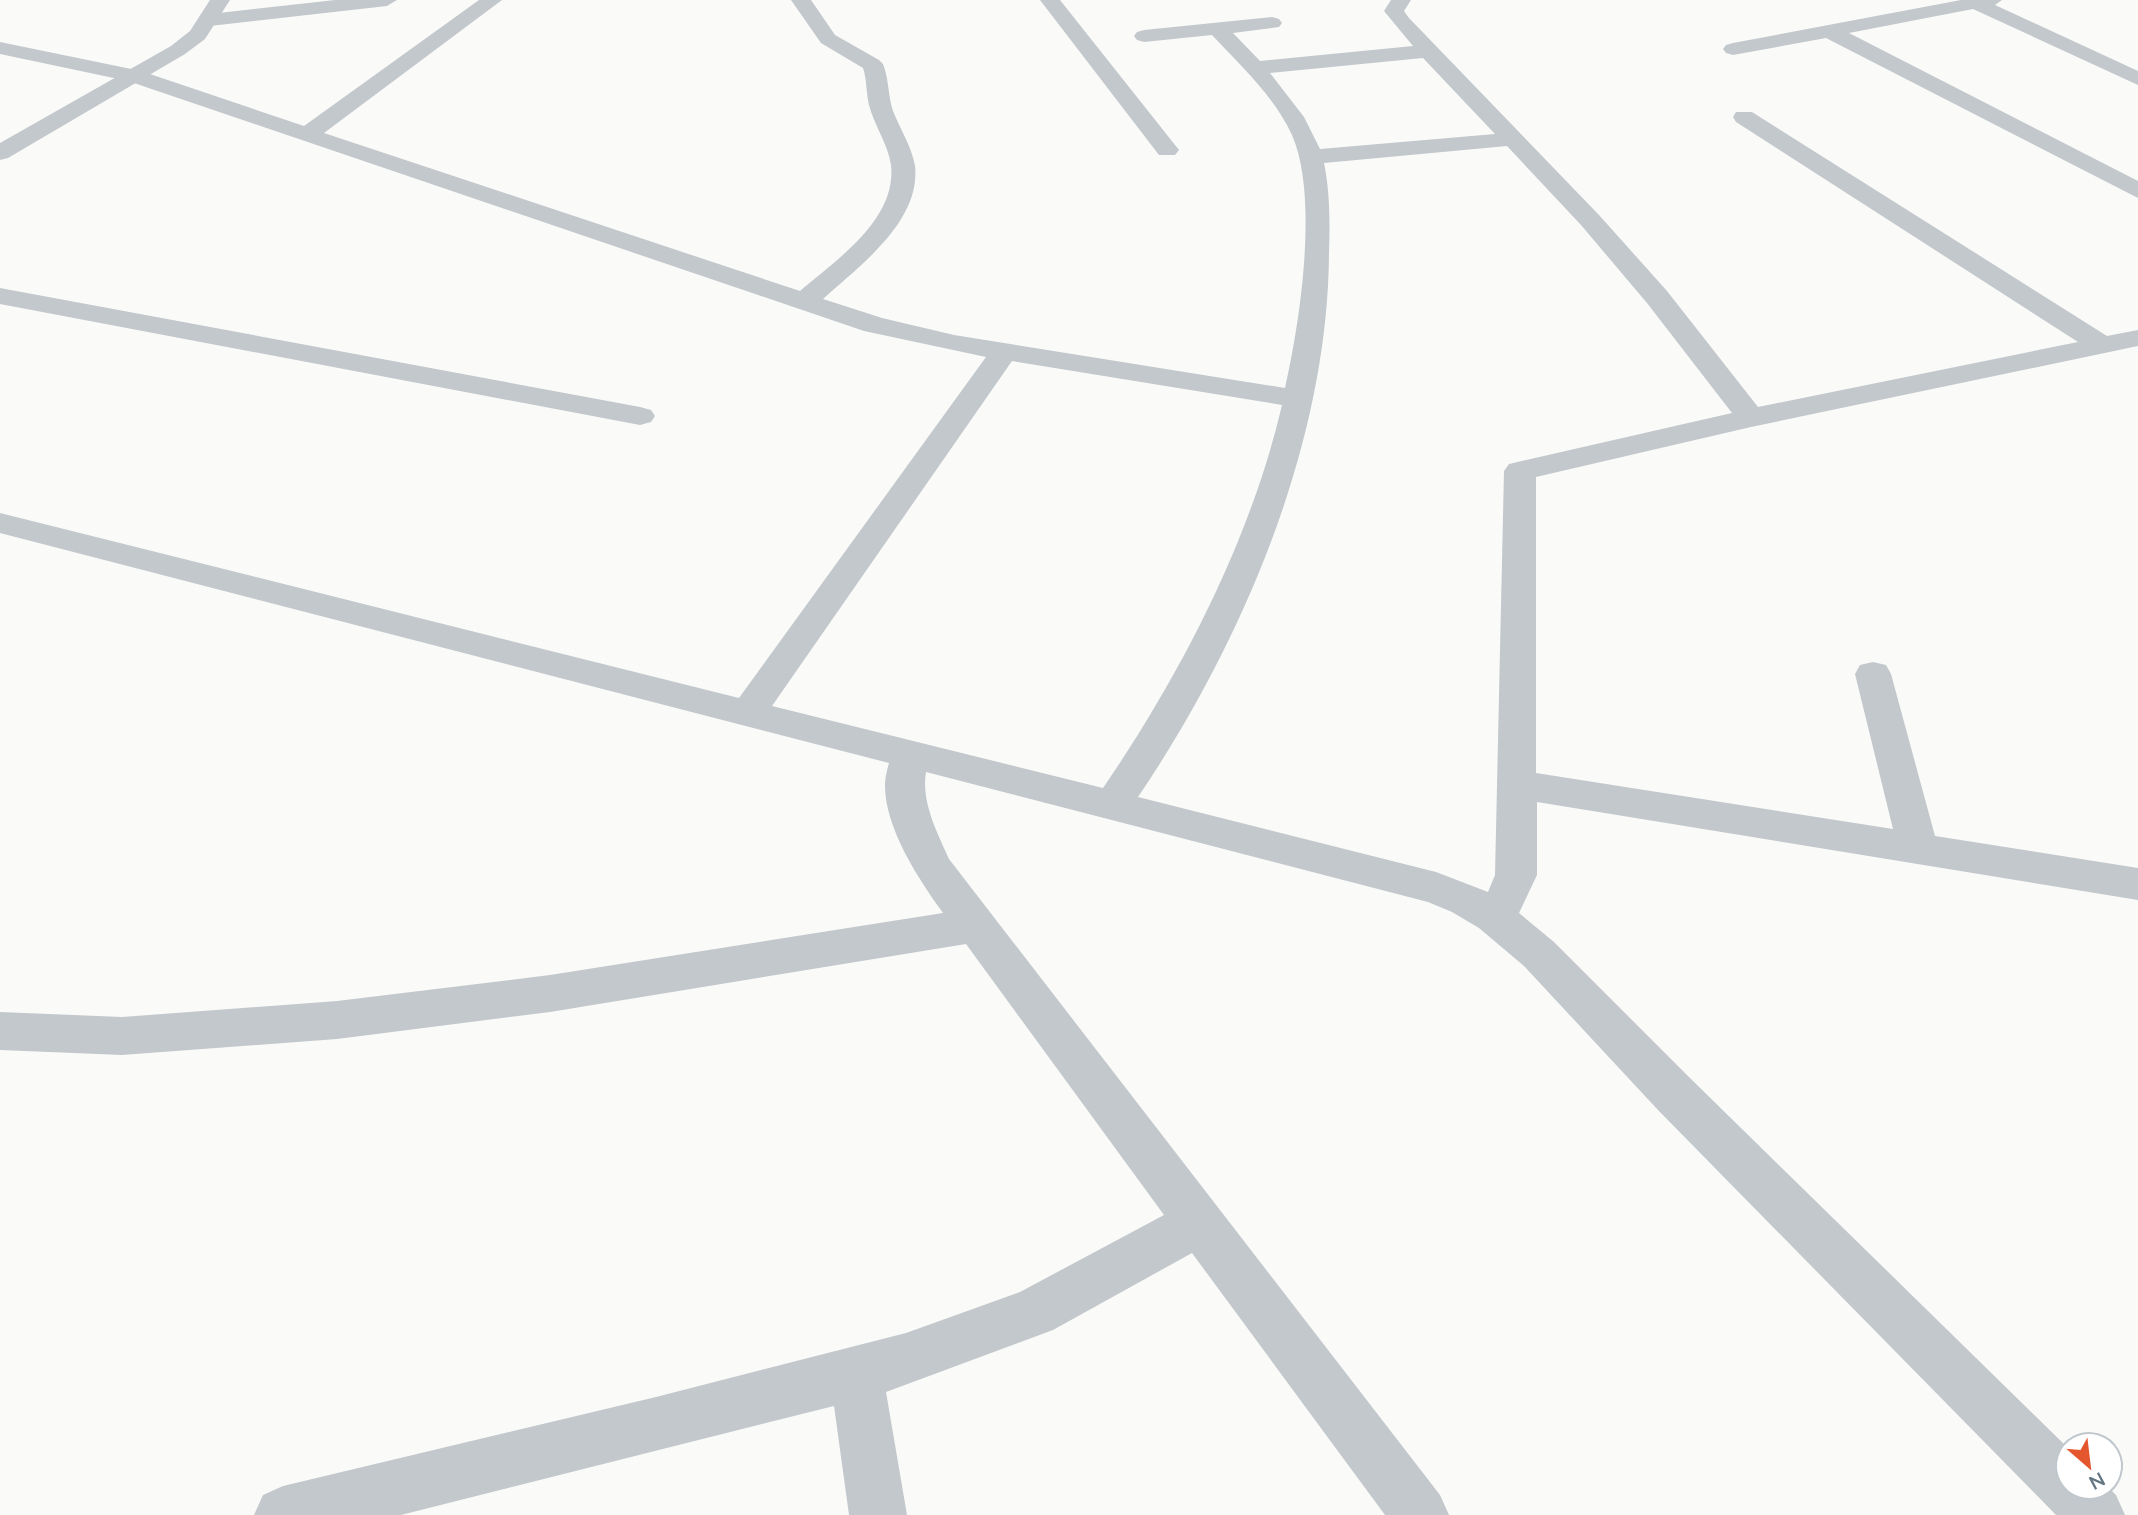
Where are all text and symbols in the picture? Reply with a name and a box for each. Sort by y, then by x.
north arrow [2054,1431,2124,1501]
text: N [2085,1468,2109,1495]

